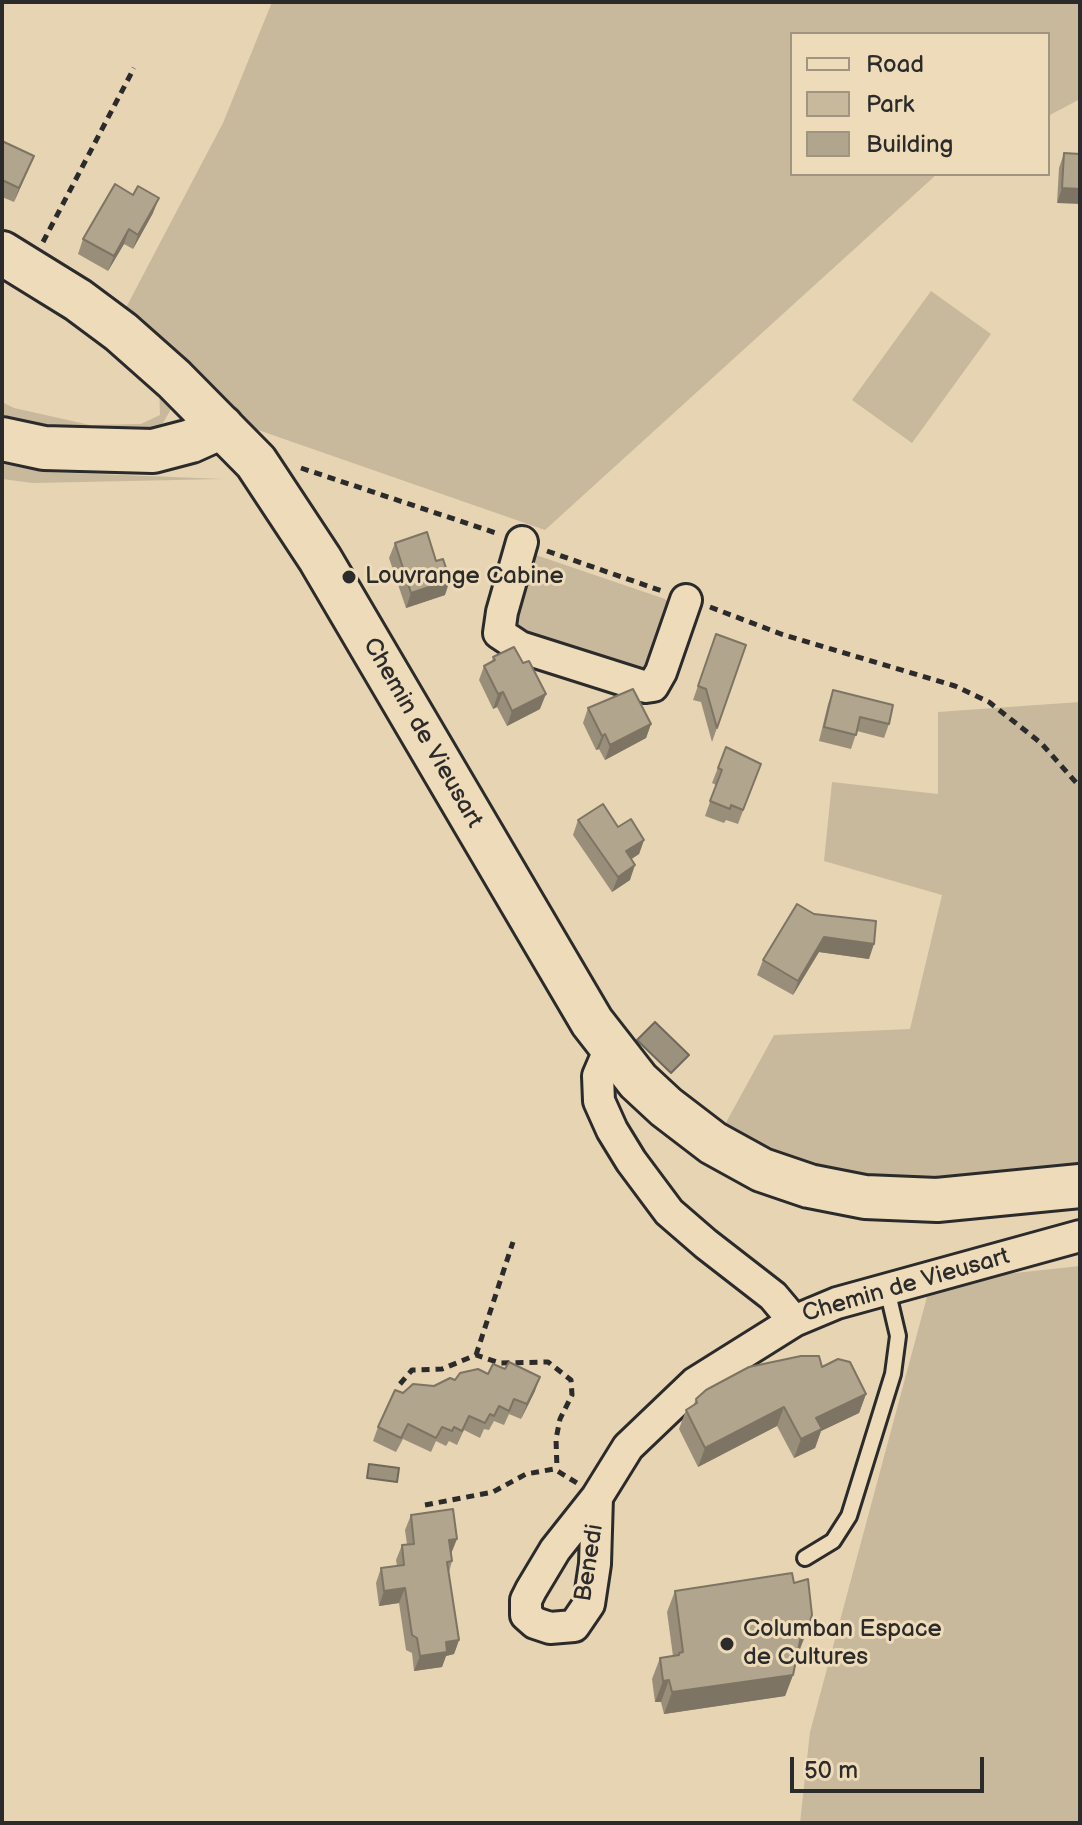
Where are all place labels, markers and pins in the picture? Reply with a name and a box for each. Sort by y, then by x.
place label: Louvrange Cabine [365,563,564,591]
marker: Louvrange Cabine [340,568,358,586]
place label: Columban Espace de Cultures [743,1616,942,1672]
marker: Columban Espace de Cultures [718,1635,736,1653]

